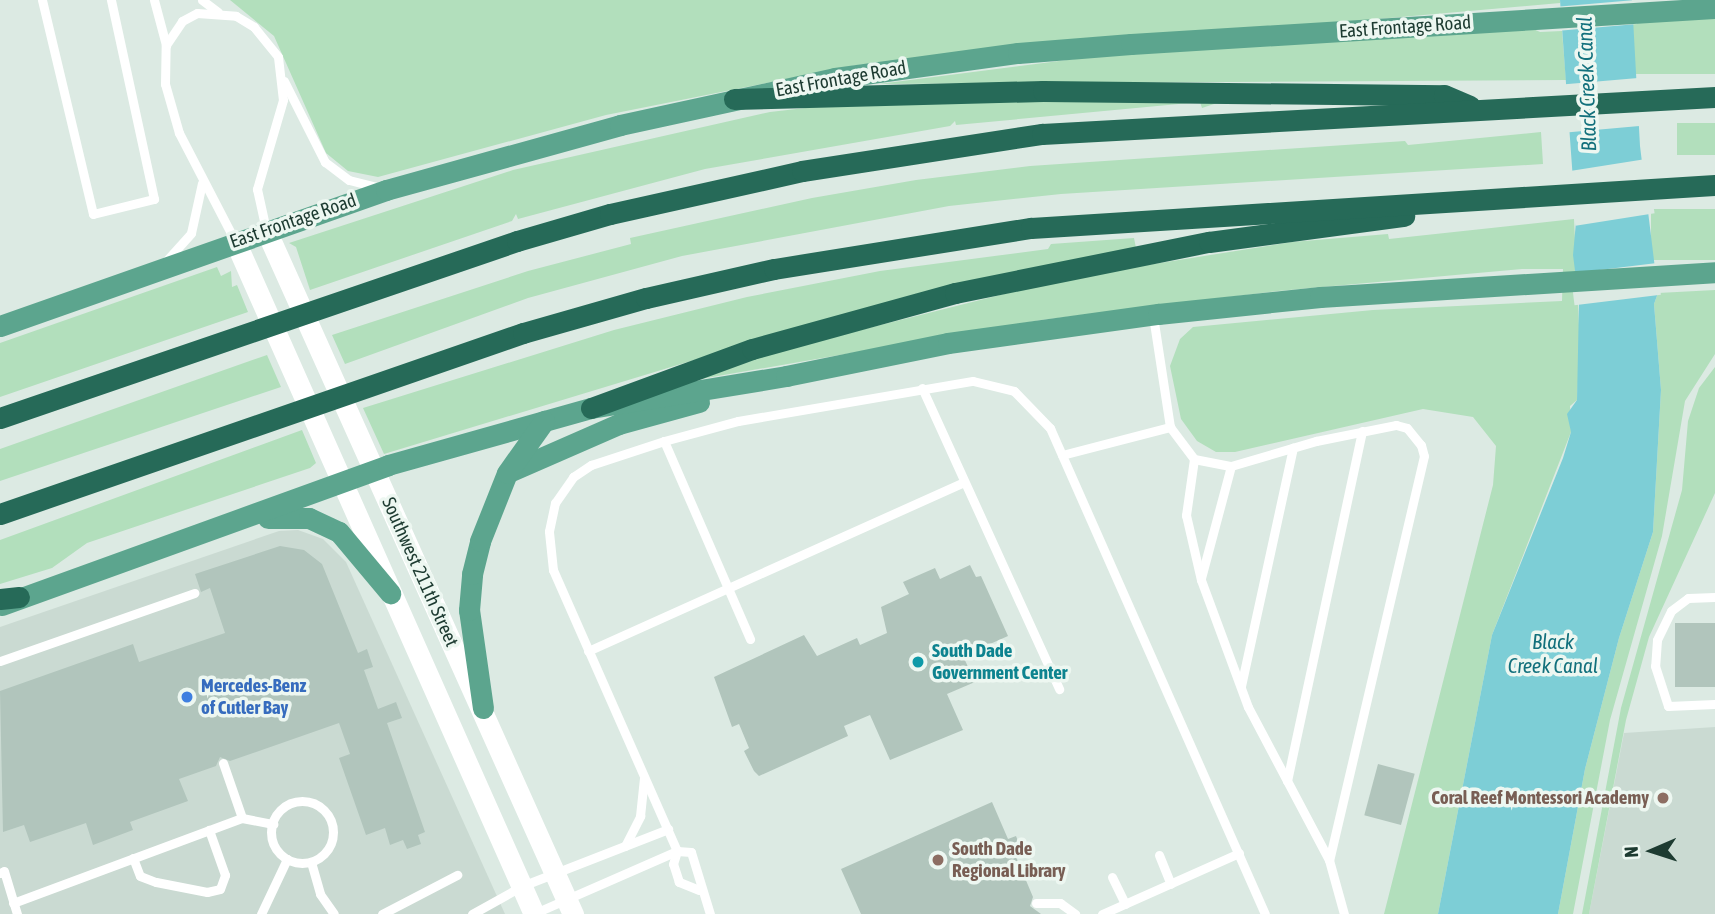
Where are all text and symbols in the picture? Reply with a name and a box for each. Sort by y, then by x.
street label: East Frontage Road [1338,11,1472,43]
water label: Black Creek Canal [1571,16,1601,152]
street label: East Frontage Road [774,56,908,102]
street label: East Frontage Road [227,189,359,253]
street label: Southwest 211th Street [377,494,463,650]
water label: Black Creek Canal [1508,628,1598,678]
place label: South Dade Government Center [932,640,1067,684]
marker: South Dade Government Center [910,654,926,670]
place label: Mercedes-Benz of Cutler Bay [201,675,306,719]
marker: Mercedes-Benz of Cutler Bay [179,689,195,705]
place label: Coral Reef Montessori Academy [1431,787,1649,809]
marker: Coral Reef Montessori Academy [1655,790,1671,806]
north arrow [1617,816,1687,886]
place label: South Dade Regional Library [952,838,1066,882]
text: N [1620,846,1642,858]
marker: South Dade Regional Library [930,852,946,868]

